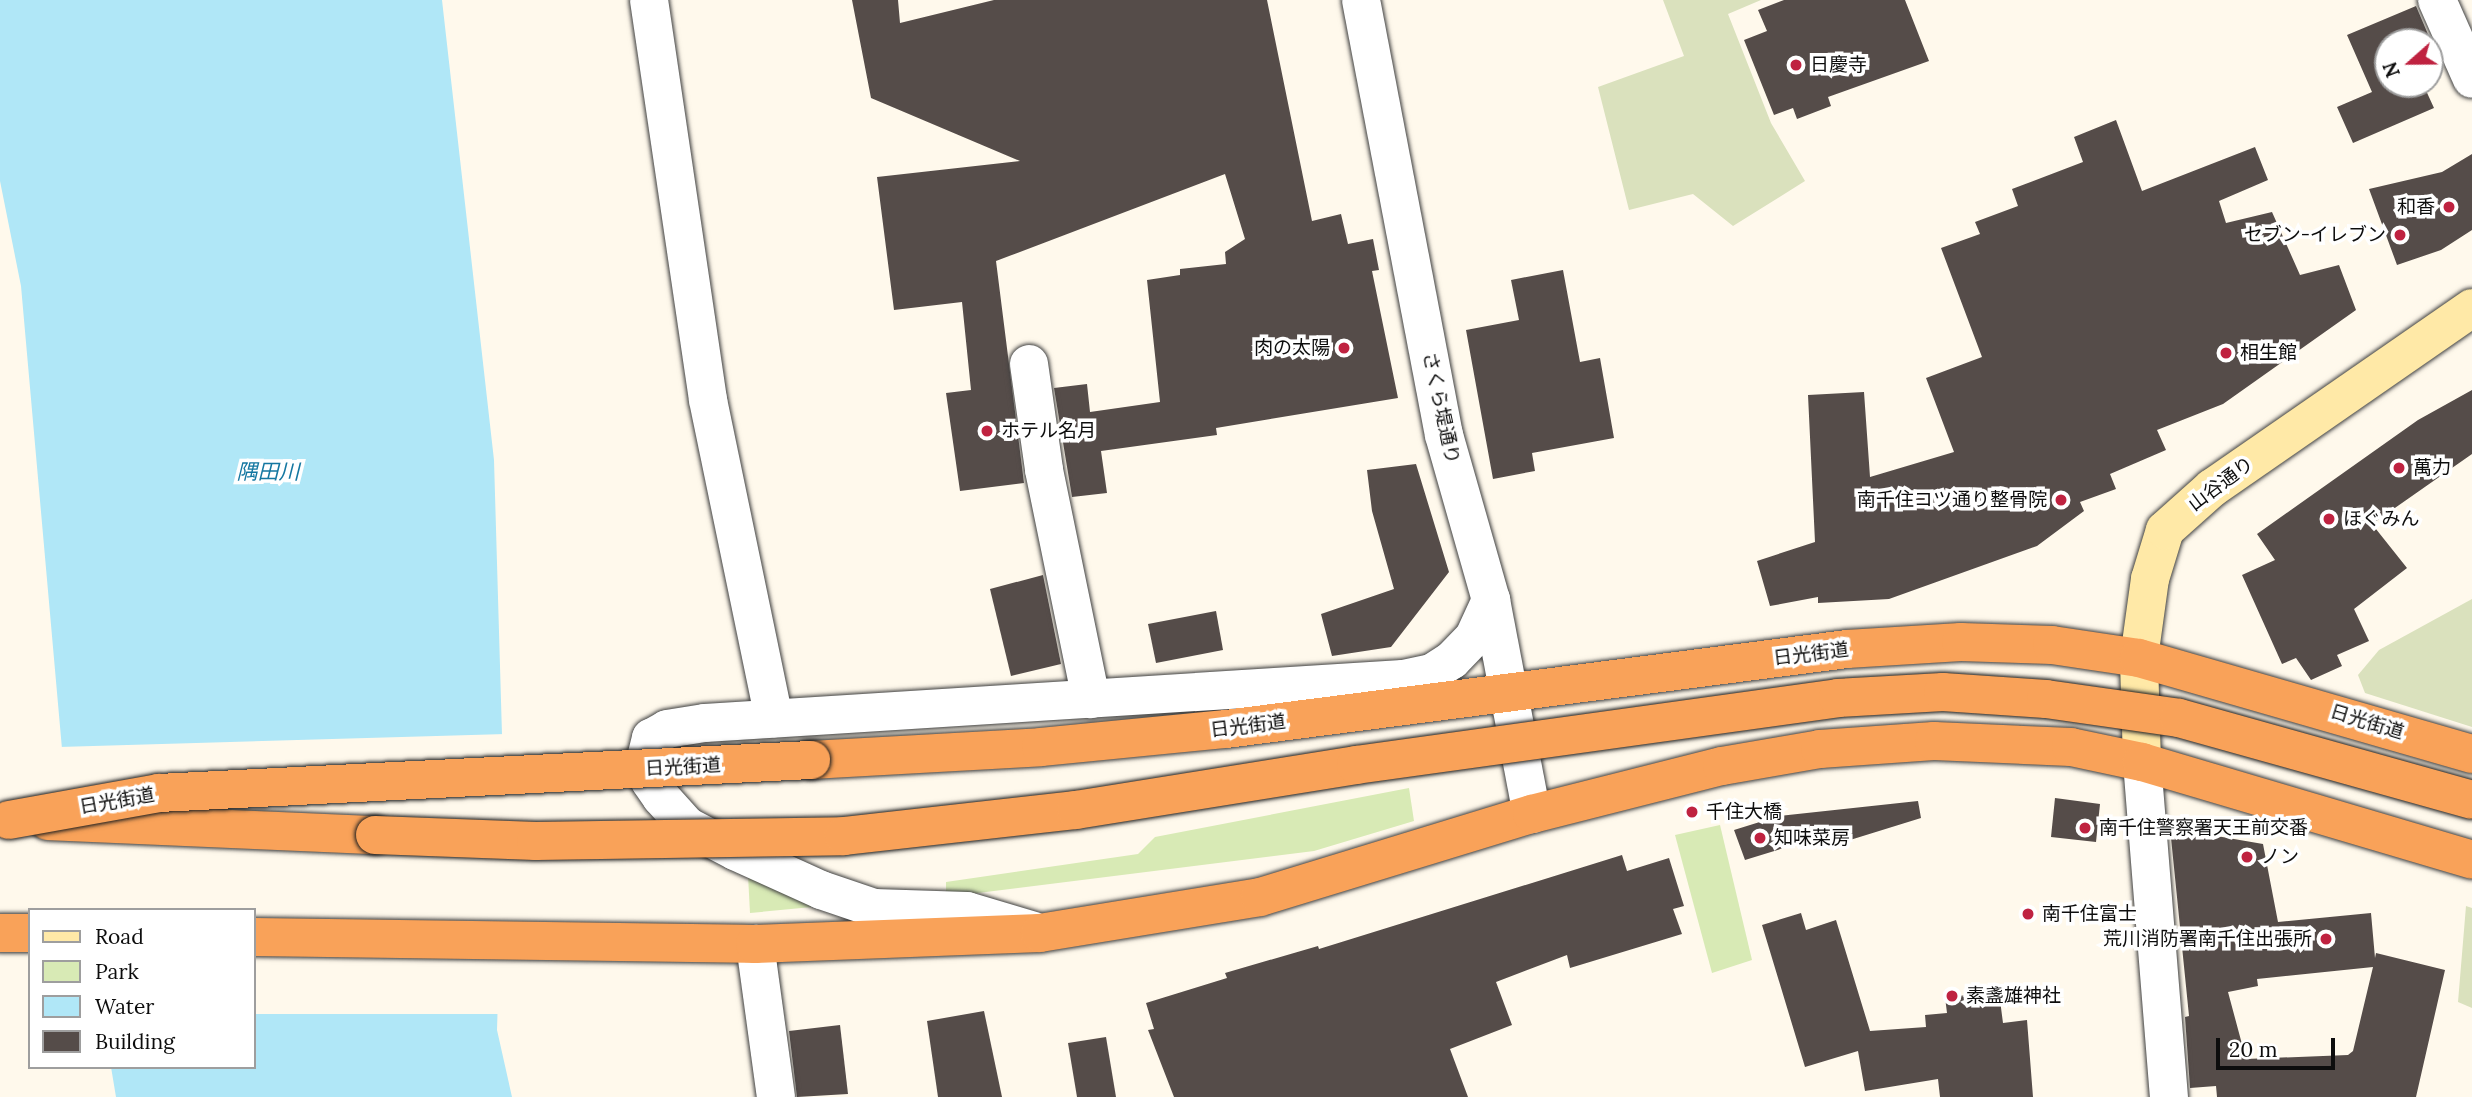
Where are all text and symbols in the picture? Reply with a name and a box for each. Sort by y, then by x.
north arrow [2374,28,2444,98]
place label: 日慶寺 [1810,54,1867,76]
marker: 日慶寺 [1788,57,1804,73]
text: N [2377,59,2405,81]
place label: 和香 [2397,196,2435,218]
marker: 和香 [2441,199,2457,215]
place label: セブン-イレブン [2244,224,2386,246]
marker: セブン-イレブン [2392,227,2408,243]
place label: 肉の太陽 [1254,337,1330,359]
marker: 肉の太陽 [1336,340,1352,356]
place label: 相生館 [2240,342,2297,364]
marker: 相生館 [2218,345,2234,361]
street label: さくら堤通り [1418,350,1464,466]
place label: ホテル名月 [1001,420,1096,442]
marker: ホテル名月 [979,423,995,439]
street label: 山谷通り [2184,452,2258,516]
place label: 萬力 [2413,457,2451,479]
water label: 隅田川 [237,459,299,485]
marker: 萬力 [2391,460,2407,476]
place label: 南千住コツ通り整骨院 [1857,489,2047,511]
marker: 南千住コツ通り整骨院 [2053,492,2069,508]
place label: ほぐみん [2343,508,2419,530]
marker: ほぐみん [2321,511,2337,527]
street label: 日光街道 [1772,638,1850,670]
street label: 日光街道 [2327,700,2407,744]
street label: 日光街道 [1209,710,1287,742]
street label: 日光街道 [644,754,722,780]
street label: 日光街道 [78,783,156,819]
place label: 千住大橋 [1706,801,1782,823]
marker: 千住大橋 [1684,804,1700,820]
place label: 南千住警察署天王前交番 [2099,817,2308,839]
marker: 南千住警察署天王前交番 [2077,820,2093,836]
place label: 知味菜房 [1774,827,1850,849]
marker: 知味菜房 [1752,830,1768,846]
place label: ノン [2261,846,2299,868]
marker: ノン [2239,849,2255,865]
place label: 南千住富士 [2042,903,2137,925]
marker: 南千住富士 [2020,906,2036,922]
legend [28,908,256,1069]
text: Road [95,923,144,950]
place label: 荒川消防署南千住出張所 [2103,928,2312,950]
marker: 荒川消防署南千住出張所 [2318,931,2334,947]
text: Park [95,958,139,985]
place label: 素盞雄神社 [1966,985,2061,1007]
marker: 素盞雄神社 [1944,988,1960,1004]
text: Water [95,993,154,1020]
scale bar [2220,1024,2339,1068]
text: Building [95,1028,175,1055]
text: 20 m [2229,1036,2278,1063]

